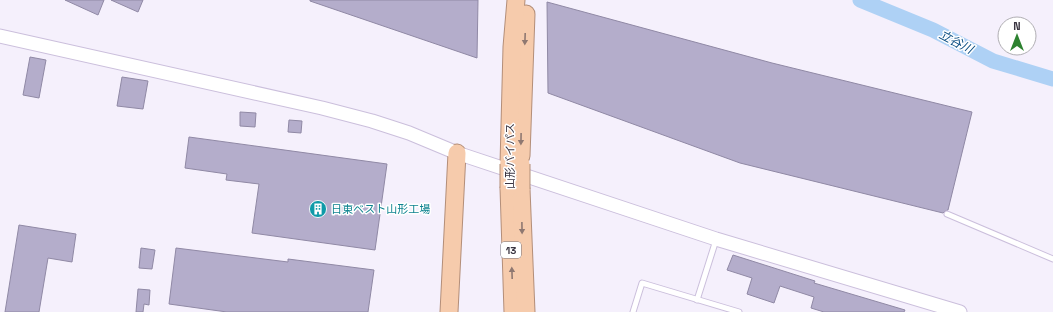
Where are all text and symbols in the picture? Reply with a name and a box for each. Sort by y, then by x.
north arrow [997,16,1037,56]
text: N [1013,19,1021,33]
water label: 立谷川 [936,26,977,58]
one-way arrow [522,33,528,46]
street label: 山形バイパス [503,123,517,189]
one-way arrow [518,133,524,146]
building icon: 日東ベスト山形工場 [308,199,328,219]
place label: 日東ベスト山形工場 [331,202,430,216]
one-way arrow [519,222,526,234]
road number: 13 [501,242,521,258]
one-way arrow [508,267,515,279]

